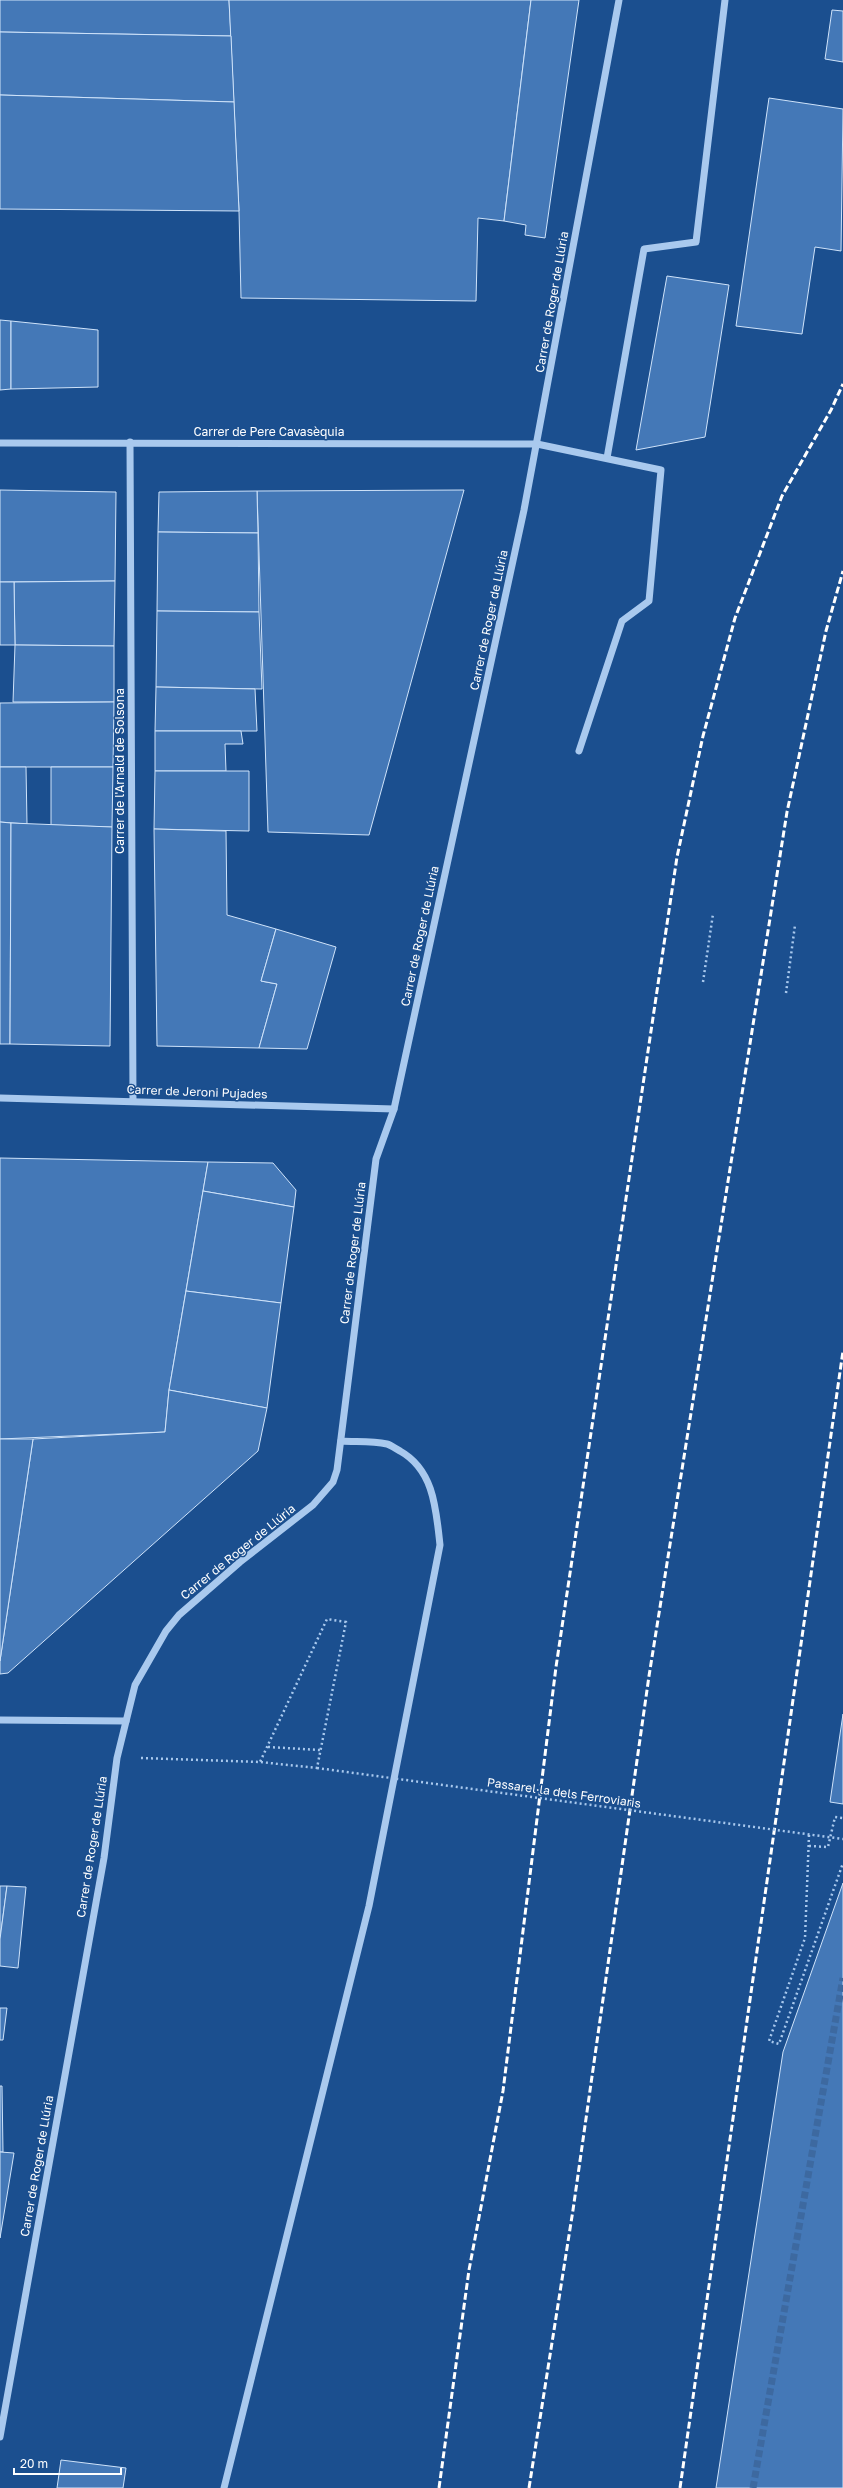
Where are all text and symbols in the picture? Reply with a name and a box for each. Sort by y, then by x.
street label: Carrer de Roger de Llúria [532,230,571,374]
street label: Carrer de Pere Cavasèquia [193,424,345,439]
street label: Carrer de Roger de Llúria [466,548,511,692]
street label: Carrer de l'Arnald de Solsona [112,688,127,854]
street label: Carrer de Roger de Llúria [397,864,442,1008]
street label: Carrer de Jeroni Pujades [126,1082,268,1101]
street label: Carrer de Roger de Llúria [336,1181,369,1325]
street label: Carrer de Roger de Llúria [177,1501,298,1603]
street label: Passarel·la dels Ferroviaris [486,1774,642,1811]
street label: Carrer de Roger de Llúria [73,1775,110,1919]
street label: Carrer de Roger de Llúria [17,2094,56,2238]
scale bar [14,2450,121,2476]
text: 20 m [20,2456,48,2471]

